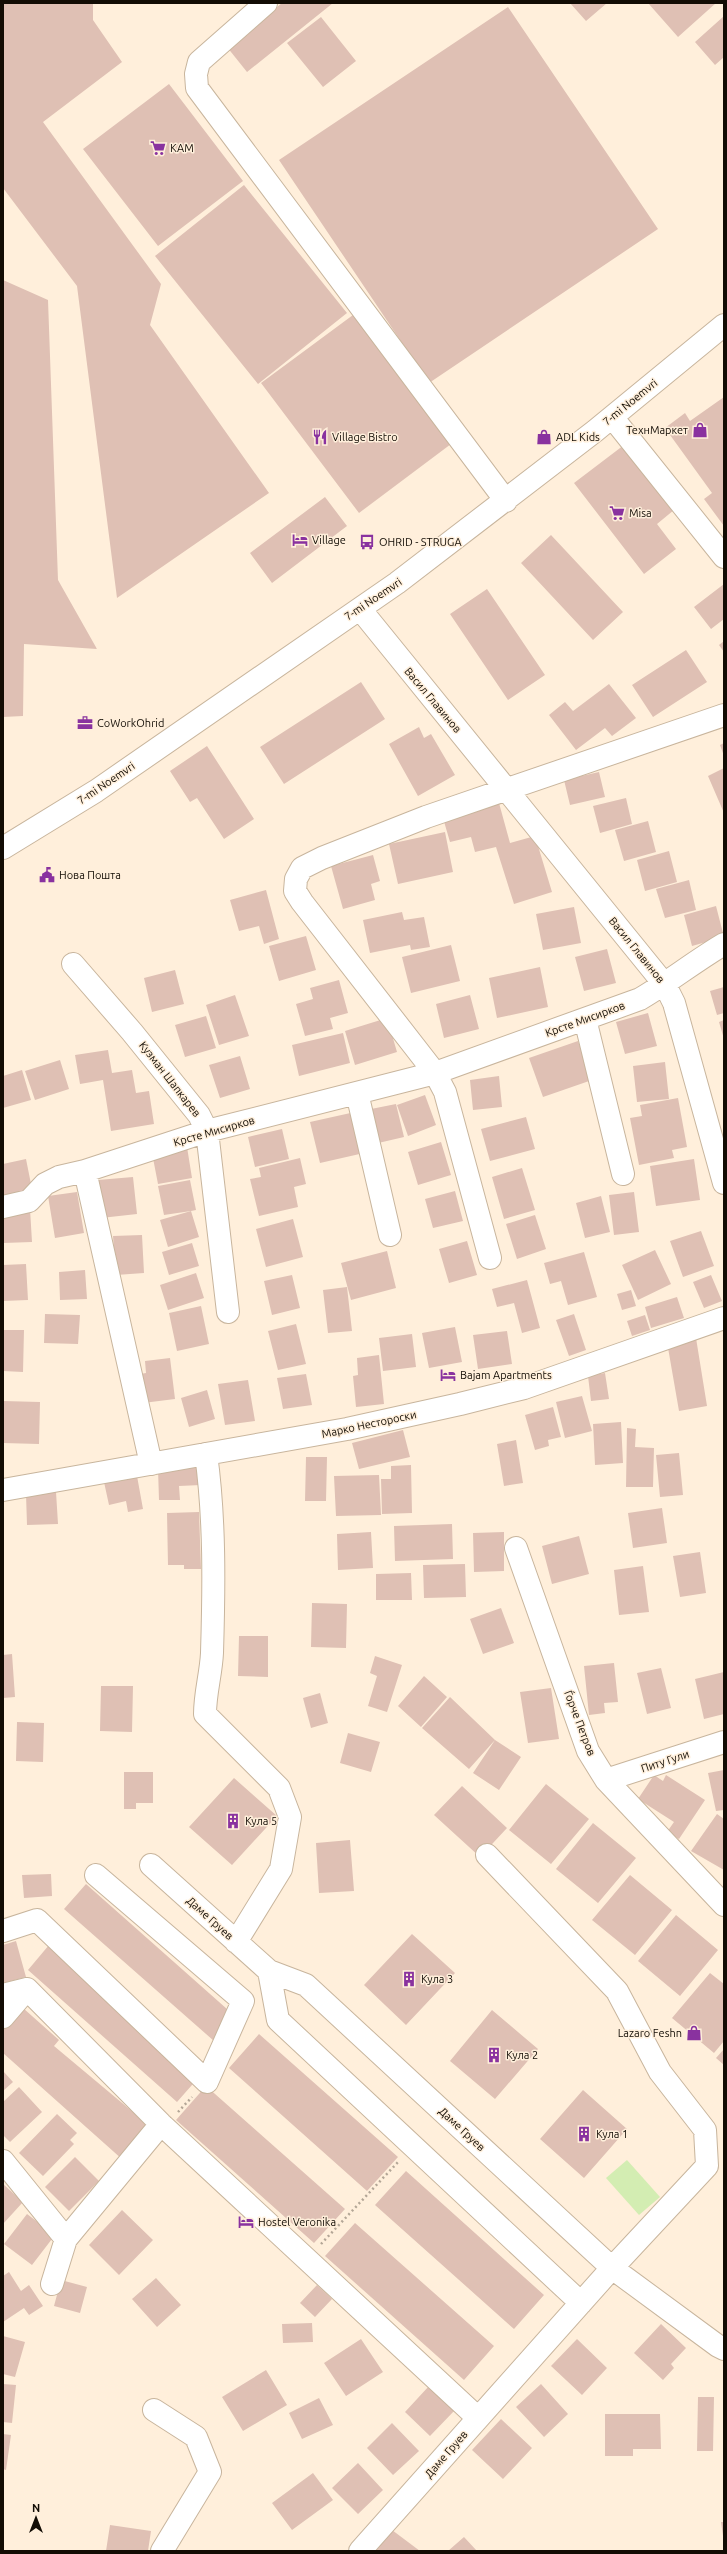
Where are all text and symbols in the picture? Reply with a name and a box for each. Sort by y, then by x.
supermarket icon: KAM [149,139,167,157]
place label: KAM [170,142,194,154]
street label: 7-mi Noemvri [601,377,659,427]
shop icon: ТехнМаркет [691,421,709,439]
place label: ТехнМаркет [626,424,688,436]
restaurant icon: Village Bistro [311,428,329,446]
shop icon: ADL Kids [535,428,553,446]
place label: Village Bistro [332,431,398,443]
place label: ADL Kids [556,431,600,443]
supermarket icon: Misa [608,504,626,522]
place label: Misa [629,507,652,519]
hotel icon: Village [291,531,309,549]
bus stop icon: OHRID - STRUGA [358,533,376,551]
place label: Village [312,534,346,546]
place label: OHRID - STRUGA [379,536,462,548]
street label: 7-mi Noemvri [342,576,404,622]
street label: Васил Главинов [402,665,464,735]
office icon: CoWorkOhrid [76,714,94,732]
place label: CoWorkOhrid [97,717,164,729]
street label: 7-mi Noemvri [75,760,137,806]
public building icon: Нова Пошта [38,866,56,884]
place label: Нова Пошта [59,869,121,881]
street label: Васил Главинов [607,915,667,985]
street label: Крсте Мисирков [544,999,626,1039]
street label: Кузман Шапкарев [137,1039,203,1119]
street label: Крсте Мисирков [172,1114,256,1148]
hotel icon: Bajam Apartments [439,1366,457,1384]
place label: Bajam Apartments [460,1369,552,1381]
street label: Марко Нестороски [321,1408,417,1440]
street label: Ѓорче Петров [562,1688,599,1757]
street label: Питу Гули [639,1748,691,1774]
building icon: Кула 5 [224,1812,242,1830]
place label: Кула 5 [245,1815,277,1827]
street label: Даме Груев [184,1894,236,1942]
building icon: Кула 3 [400,1970,418,1988]
place label: Кула 3 [421,1973,453,1985]
shop icon: Lazaro Feshn [685,2024,703,2042]
place label: Lazaro Feshn [618,2027,682,2039]
building icon: Кула 2 [485,2046,503,2064]
place label: Кула 2 [506,2049,538,2061]
street label: Даме Груев [437,2105,487,2153]
building icon: Кула 1 [575,2125,593,2143]
place label: Кула 1 [596,2128,628,2140]
hotel icon: Hostel Veronika [237,2213,255,2231]
place label: Hostel Veronika [258,2216,336,2228]
street label: Даме Груев [422,2428,470,2480]
north arrow [16,2498,56,2538]
text: N [32,2502,40,2514]

